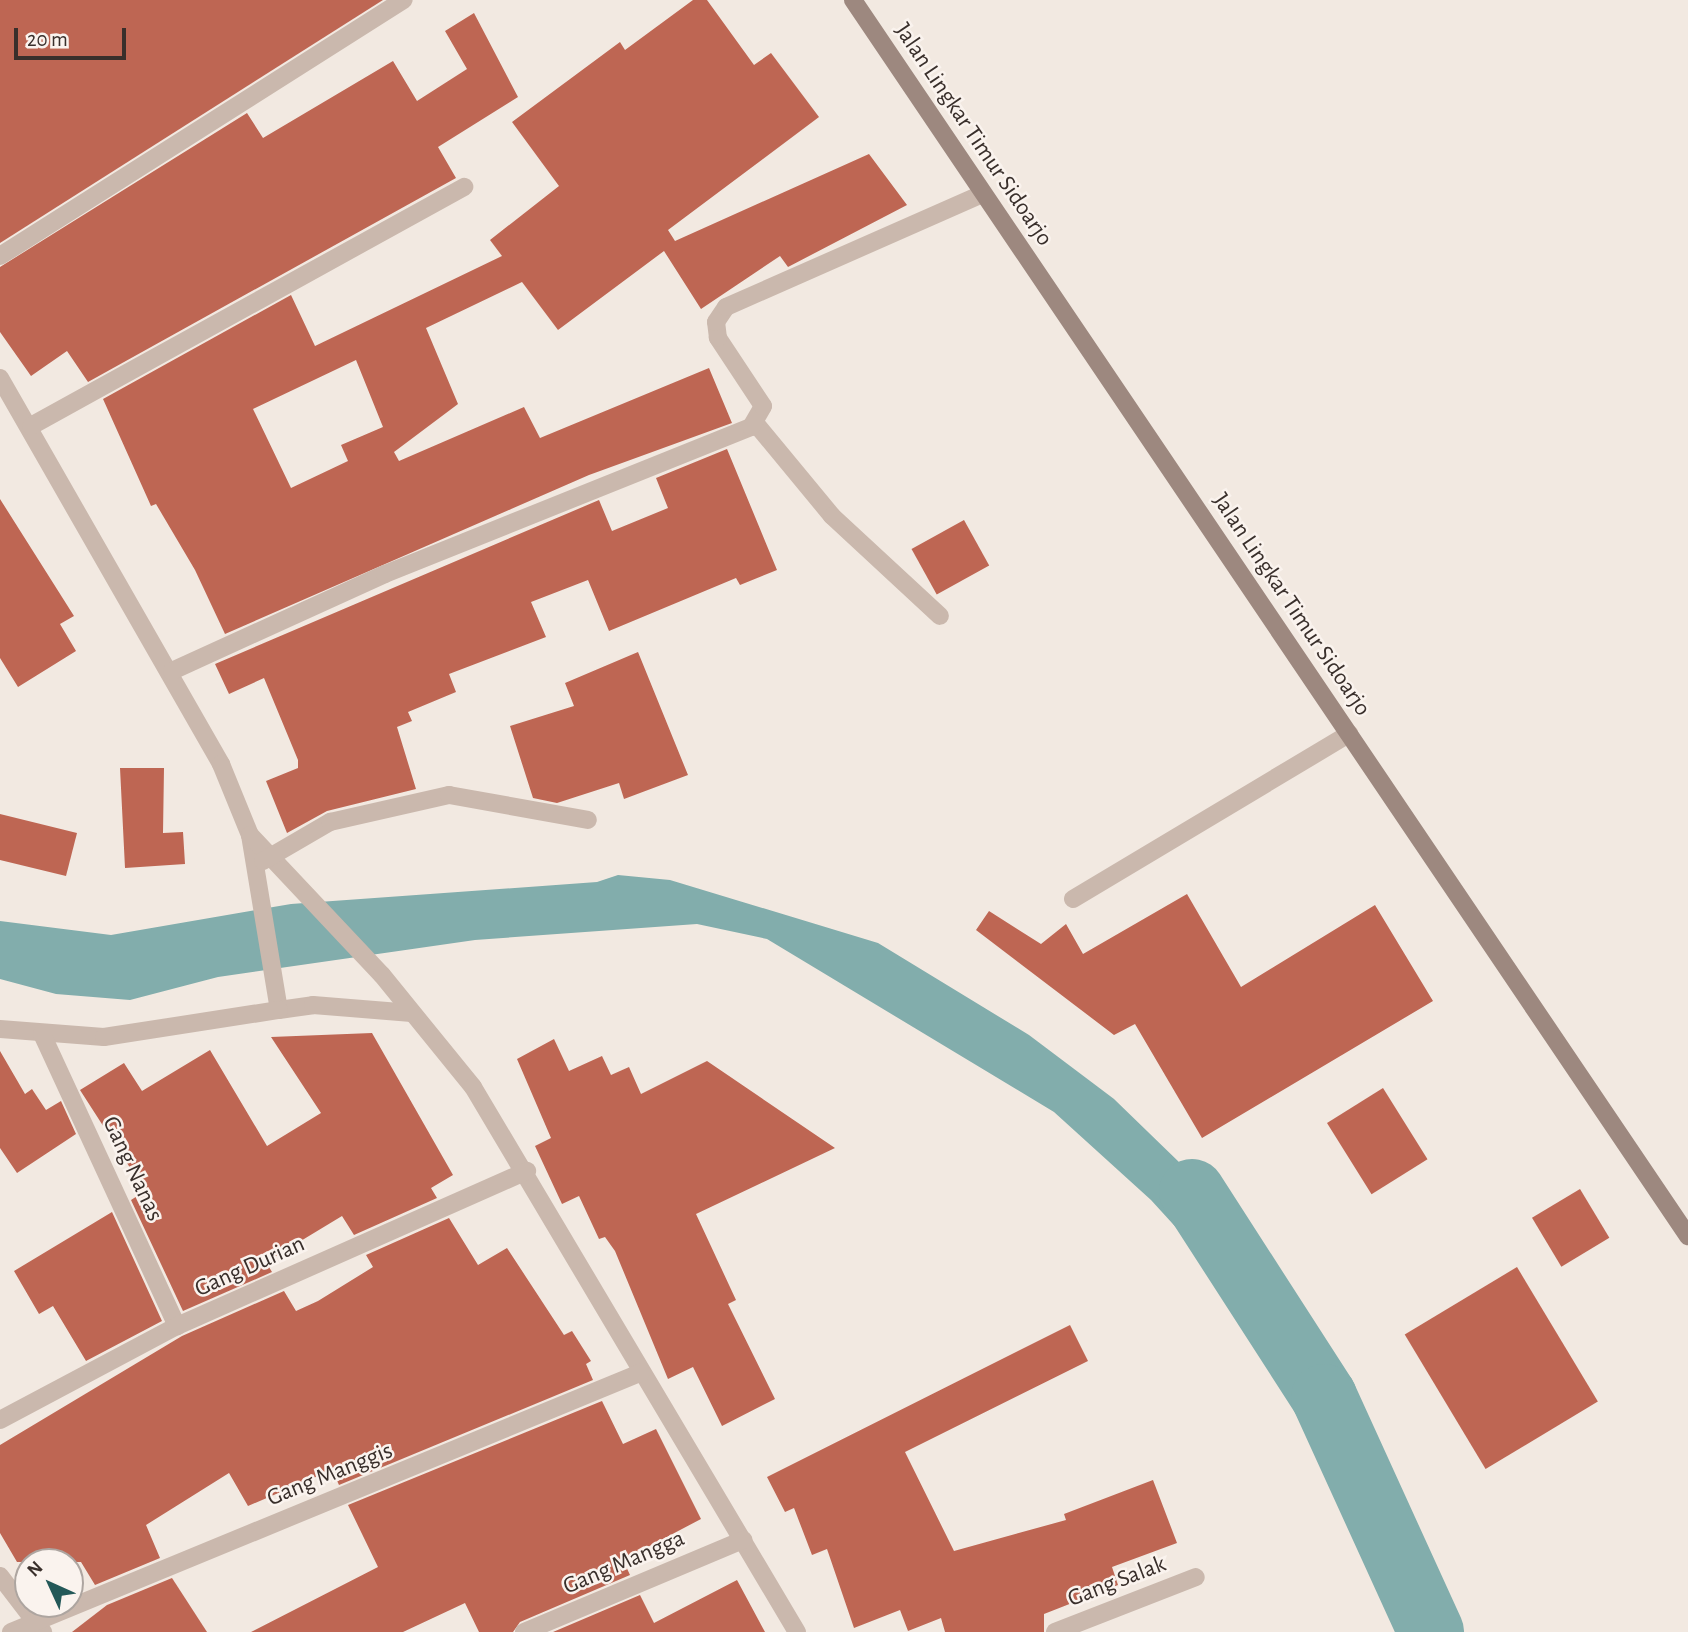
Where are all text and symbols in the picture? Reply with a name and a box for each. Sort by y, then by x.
scale bar [18,14,130,58]
street label: Jalan Lingkar Timur Sidoarjo [888,18,1058,252]
text: 20 m [27,29,68,50]
street label: Jalan Lingkar Timur Sidoarjo [1206,488,1376,722]
street label: Gang Nanas [95,1112,169,1226]
street label: Gang Durian [191,1230,309,1304]
street label: Gang Manggis [263,1437,397,1513]
street label: Gang Mangga [559,1525,689,1601]
north arrow [14,1548,84,1618]
street label: Gang Salak [1064,1550,1170,1614]
text: N [24,1558,47,1581]

